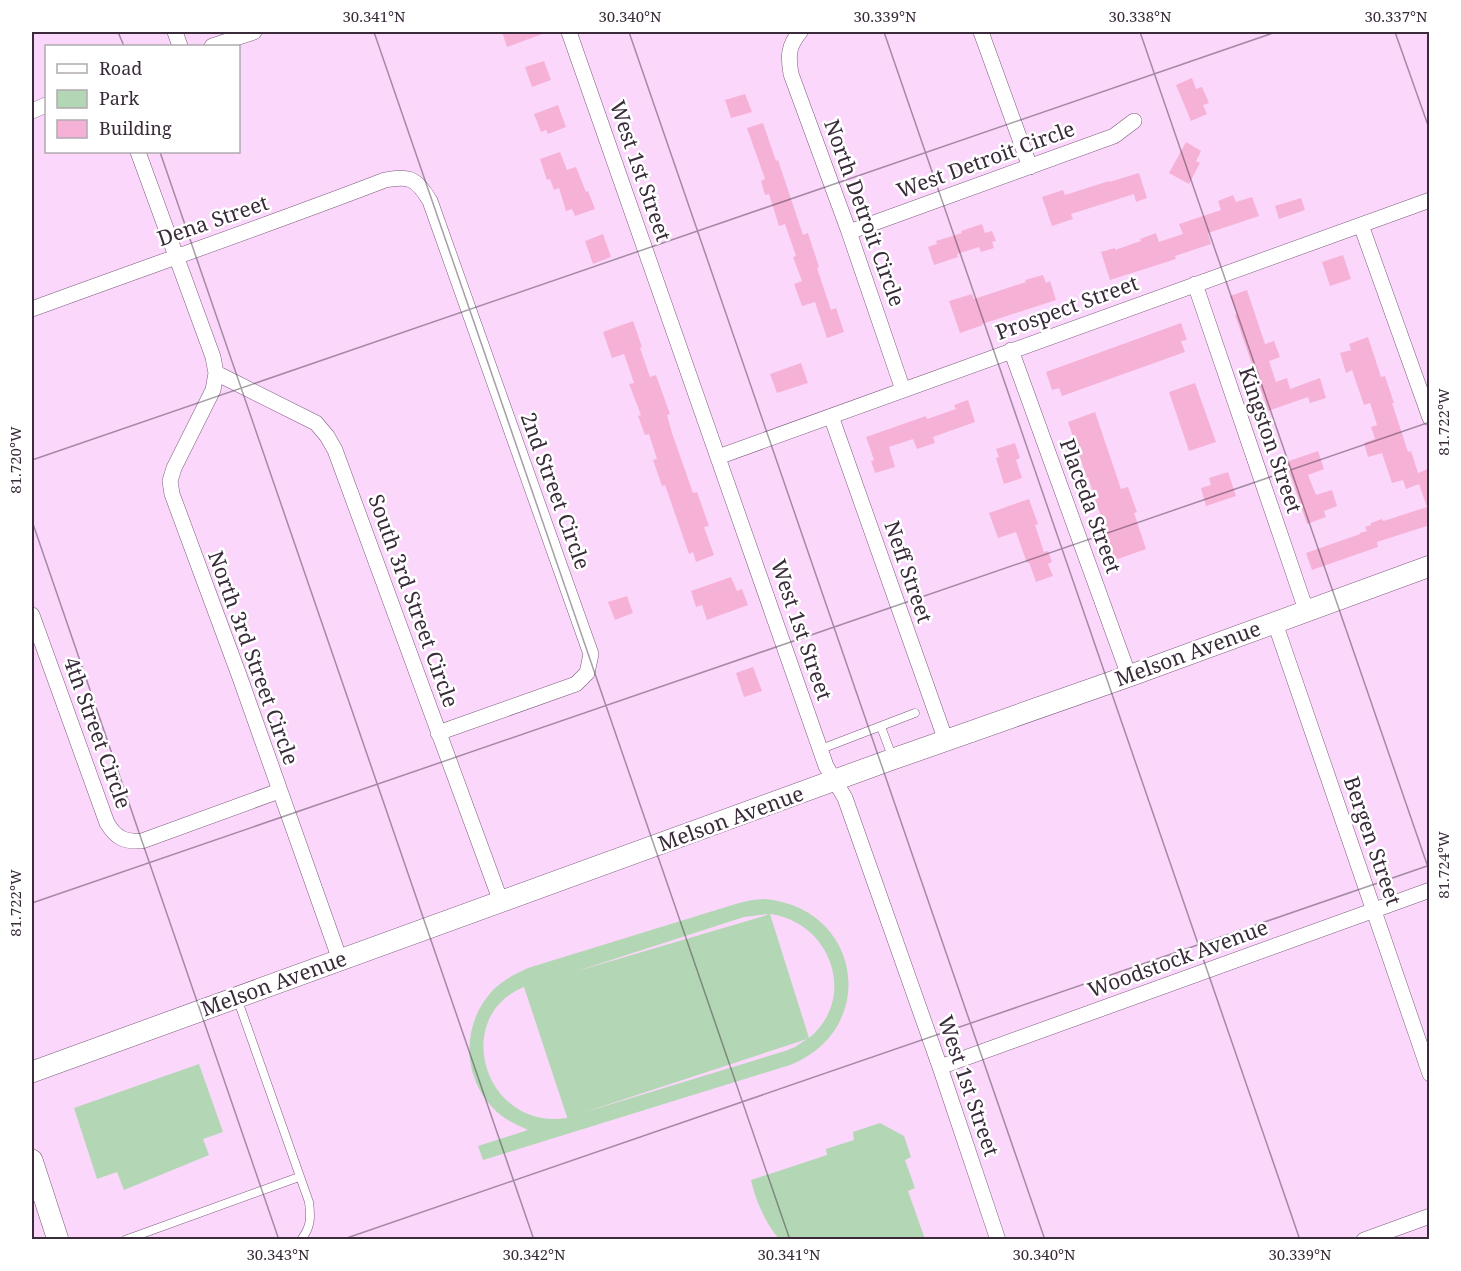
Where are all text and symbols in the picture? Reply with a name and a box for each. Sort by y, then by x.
text: 30.341°N [342,6,406,26]
text: 30.340°N [598,6,662,26]
text: 30.339°N [853,6,917,26]
text: 30.338°N [1108,6,1172,26]
text: 30.337°N [1364,6,1428,26]
legend [45,45,240,153]
text: Road [99,56,142,80]
text: Park [99,86,139,110]
street label: West 1st Street [604,97,678,245]
street label: West Detroit Circle [893,114,1078,204]
street label: North Detroit Circle [818,115,912,310]
text: Building [99,116,172,140]
street label: Dena Street [153,188,272,252]
street label: Prospect Street [991,268,1142,346]
street label: Kingston Street [1233,363,1309,516]
text: 81.722°W [1433,388,1453,456]
street label: 2nd Street Circle [515,408,597,573]
text: 81.720°W [5,426,25,494]
street label: Placeda Street [1054,434,1128,577]
street label: South 3rd Street Circle [362,490,466,711]
street label: Neff Street [878,517,939,626]
street label: North 3rd Street Circle [202,547,306,769]
street label: West 1st Street [765,556,839,704]
street label: Melson Avenue [1111,614,1264,692]
street label: 4th Street Circle [57,653,138,812]
street label: Bergen Street [1338,772,1408,909]
street label: Melson Avenue [654,779,807,857]
text: 81.724°W [1433,831,1453,899]
text: 81.722°W [5,869,25,937]
street label: Woodstock Avenue [1084,912,1272,1004]
street label: Melson Avenue [197,944,350,1022]
street label: West 1st Street [932,1012,1006,1160]
text: 30.343°N [246,1244,310,1264]
text: 30.342°N [502,1244,566,1264]
text: 30.341°N [757,1244,821,1264]
text: 30.340°N [1012,1244,1076,1264]
text: 30.339°N [1268,1244,1332,1264]

